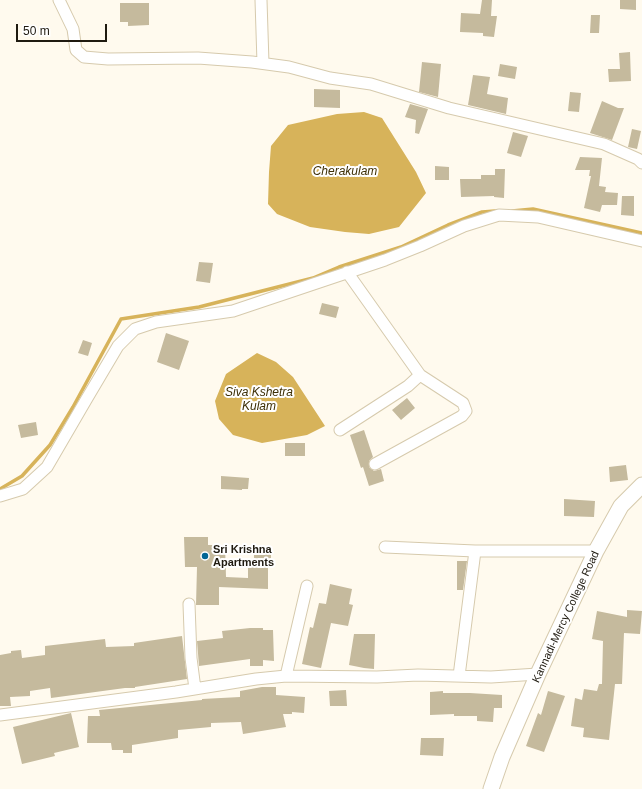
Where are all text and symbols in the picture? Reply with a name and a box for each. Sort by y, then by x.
scale bar [18,16,109,42]
text: 50 m [23,24,50,38]
water label: Cherakulam [313,165,377,179]
water label: Siva Kshetra Kulam [225,386,293,414]
place label: Sri Krishna Apartments [213,543,274,569]
street label: Kannadi-Mercy College Road [530,549,602,685]
marker: Sri Krishna Apartments [200,551,210,561]

